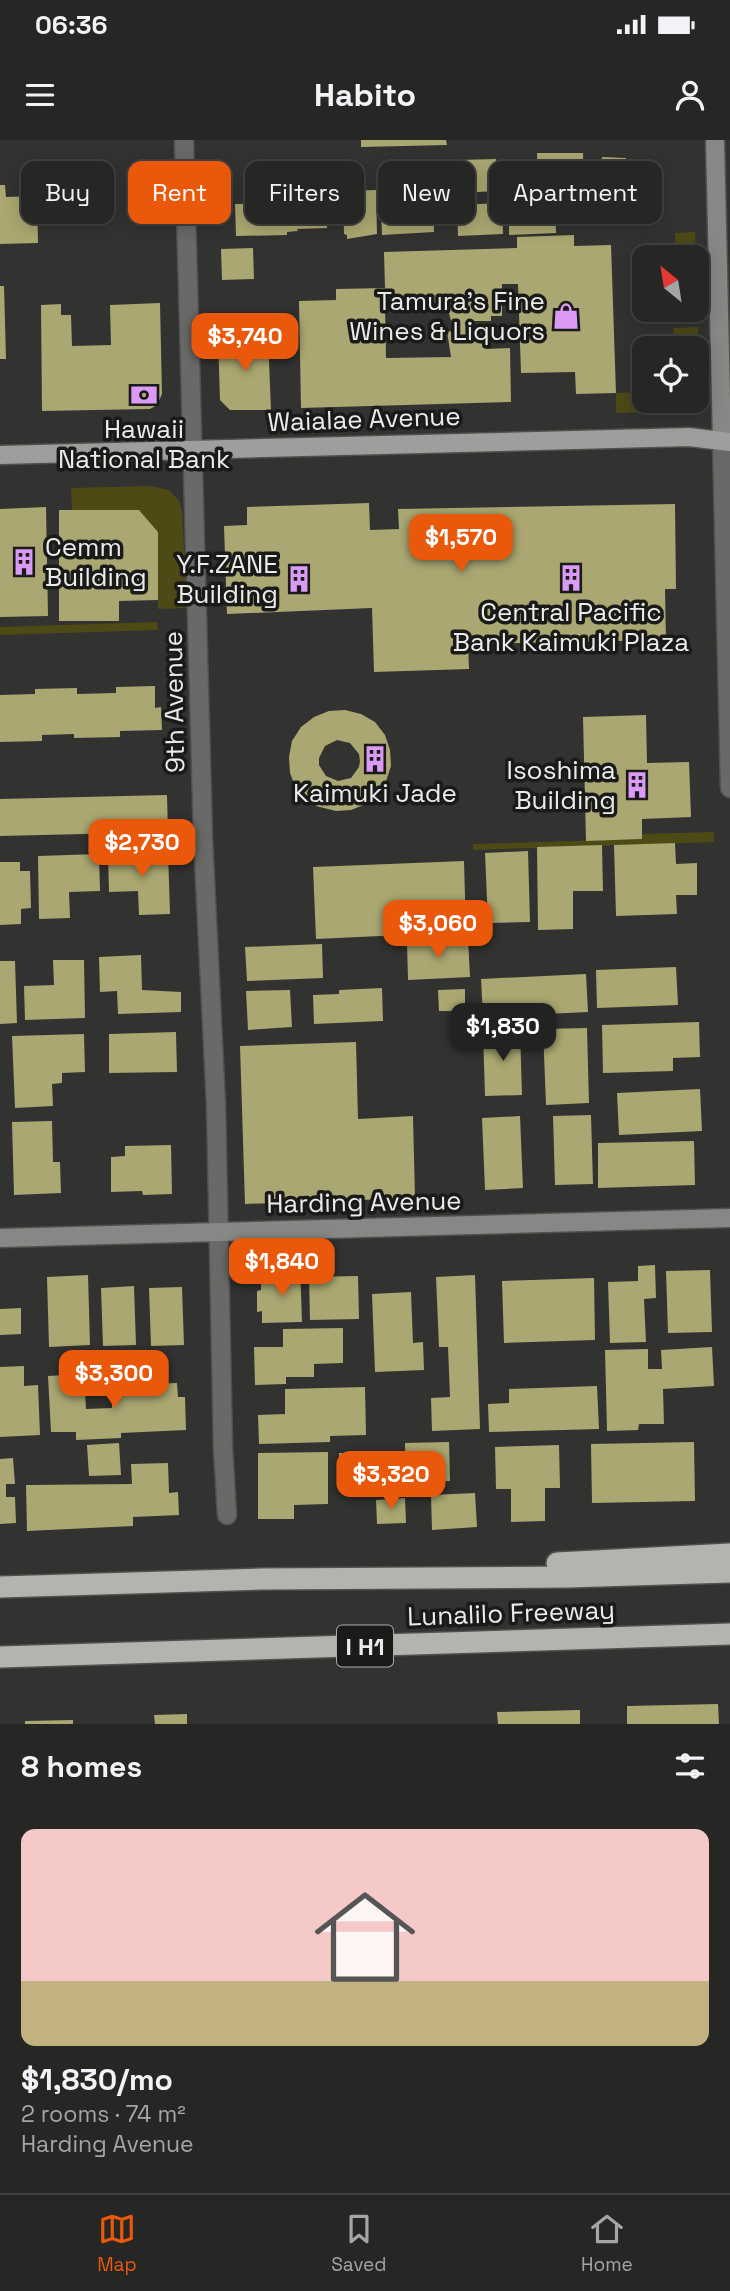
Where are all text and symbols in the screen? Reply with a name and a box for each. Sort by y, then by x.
text: 06:36 [35,8,108,42]
text: Habito [314,75,416,115]
icon: menu [21,76,59,114]
icon: person [671,76,709,114]
chip: Buy [21,161,114,224]
chip: Rent [128,161,231,224]
chip: Filters [245,161,364,224]
chip: New [378,161,475,224]
chip: Apartment [489,161,662,224]
north arrow [632,245,709,322]
map controls [632,245,709,413]
place label: Tamura’s Fine Wines & Liquors [349,284,545,348]
shop icon: Tamura’s Fine Wines & Liquors [551,301,581,331]
pin: $3,740 [188,314,302,373]
text: $3,740 [207,321,283,351]
button: locate [632,336,709,413]
bank icon: Hawaii National Bank [129,380,159,410]
street label: Waialae Avenue [267,399,461,439]
place label: Hawaii National Bank [58,412,230,476]
pin: $1,570 [404,514,518,574]
text: $1,570 [425,522,497,552]
place label: Cemm Building [45,530,147,594]
building icon: Cemm Building [9,547,39,577]
place label: Y.F.ZANE Building [176,547,278,611]
building icon: Central Pacific Bank Kaimuki Plaza [556,563,586,593]
building icon: Y.F.ZANE Building [284,564,314,594]
place label: Central Pacific Bank Kaimuki Plaza [453,595,689,659]
street label: 9th Avenue [156,631,192,773]
building icon: Kaimuki Jade [360,744,390,774]
place label: Isoshima Building [507,753,616,817]
building icon: Isoshima Building [622,770,652,800]
place label: Kaimuki Jade [293,776,457,810]
pin: $2,730 [85,820,199,879]
text: $2,730 [104,827,180,857]
pin: $3,060 [381,900,495,960]
text: $3,060 [399,908,477,938]
pin: $1,830 [446,1004,560,1063]
text: $1,830 [466,1011,540,1041]
street label: Harding Avenue [266,1183,462,1221]
pin: $1,840 [225,1238,339,1298]
text: $1,840 [245,1246,319,1276]
pin: $3,300 [57,1350,171,1410]
text: $3,300 [75,1358,153,1388]
pin: $3,320 [334,1452,448,1511]
text: $3,320 [352,1459,430,1489]
street label: Lunalilo Freeway [407,1592,615,1634]
road number: I H1 [337,1626,393,1666]
text: 8 homes [21,1747,142,1786]
icon: filters [671,1747,709,1785]
icon: home [302,1874,428,2000]
text: $1,830/mo [21,2060,173,2099]
text: 2 rooms · 74 m² [21,2099,186,2129]
text: Harding Avenue [21,2129,194,2159]
tab: Map [97,2210,137,2277]
tab: Saved [331,2210,387,2277]
tab: Home [581,2210,633,2277]

